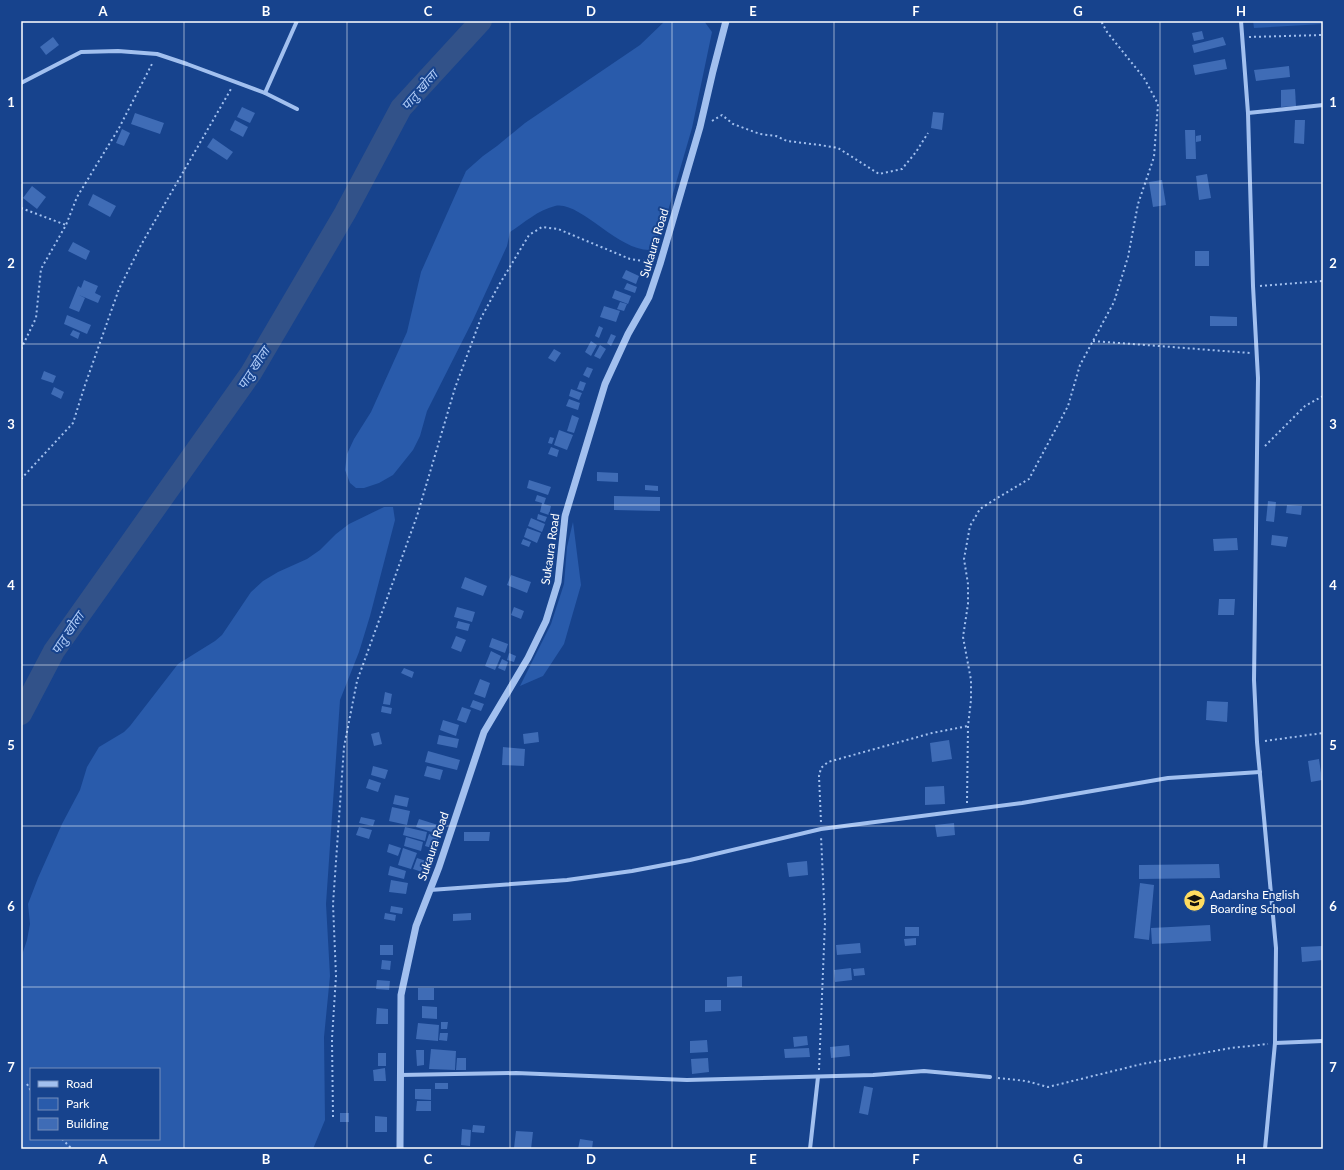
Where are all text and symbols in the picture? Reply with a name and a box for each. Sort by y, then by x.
text: A [97,3,108,19]
text: B [262,3,271,19]
text: C [424,3,433,19]
text: D [586,3,596,19]
text: E [749,3,757,19]
text: F [912,3,920,19]
text: G [1073,3,1083,19]
text: H [1236,3,1246,19]
water label: पातु खोला [397,65,443,114]
text: 1 [7,94,15,110]
text: 1 [1329,94,1337,110]
street label: Sukaura Road [636,206,672,280]
text: 2 [7,255,15,271]
text: 2 [1329,255,1337,271]
water label: पातु खोला [233,342,275,393]
text: 3 [7,416,15,432]
text: 3 [1329,416,1337,432]
street label: Sukaura Road [538,512,562,586]
text: 4 [7,577,15,593]
text: 4 [1329,577,1337,593]
water label: पातु खोला [47,607,89,658]
text: 5 [7,737,15,753]
text: 5 [1329,737,1337,753]
street label: Sukaura Road [414,810,452,882]
place label: Aadarsha English Boarding School [1210,887,1299,916]
school or university icon: Aadarsha English Boarding School [1181,888,1207,914]
text: 6 [7,898,15,914]
text: 6 [1329,898,1337,914]
text: 7 [7,1059,15,1075]
text: 7 [1329,1059,1337,1075]
legend [30,1068,160,1140]
text: Road [66,1076,93,1091]
text: Park [66,1096,90,1111]
text: Building [66,1116,109,1131]
text: A [97,1151,108,1167]
text: B [262,1151,271,1167]
text: C [424,1151,433,1167]
text: D [586,1151,596,1167]
text: E [749,1151,757,1167]
text: F [912,1151,920,1167]
text: G [1073,1151,1083,1167]
text: H [1236,1151,1246,1167]

